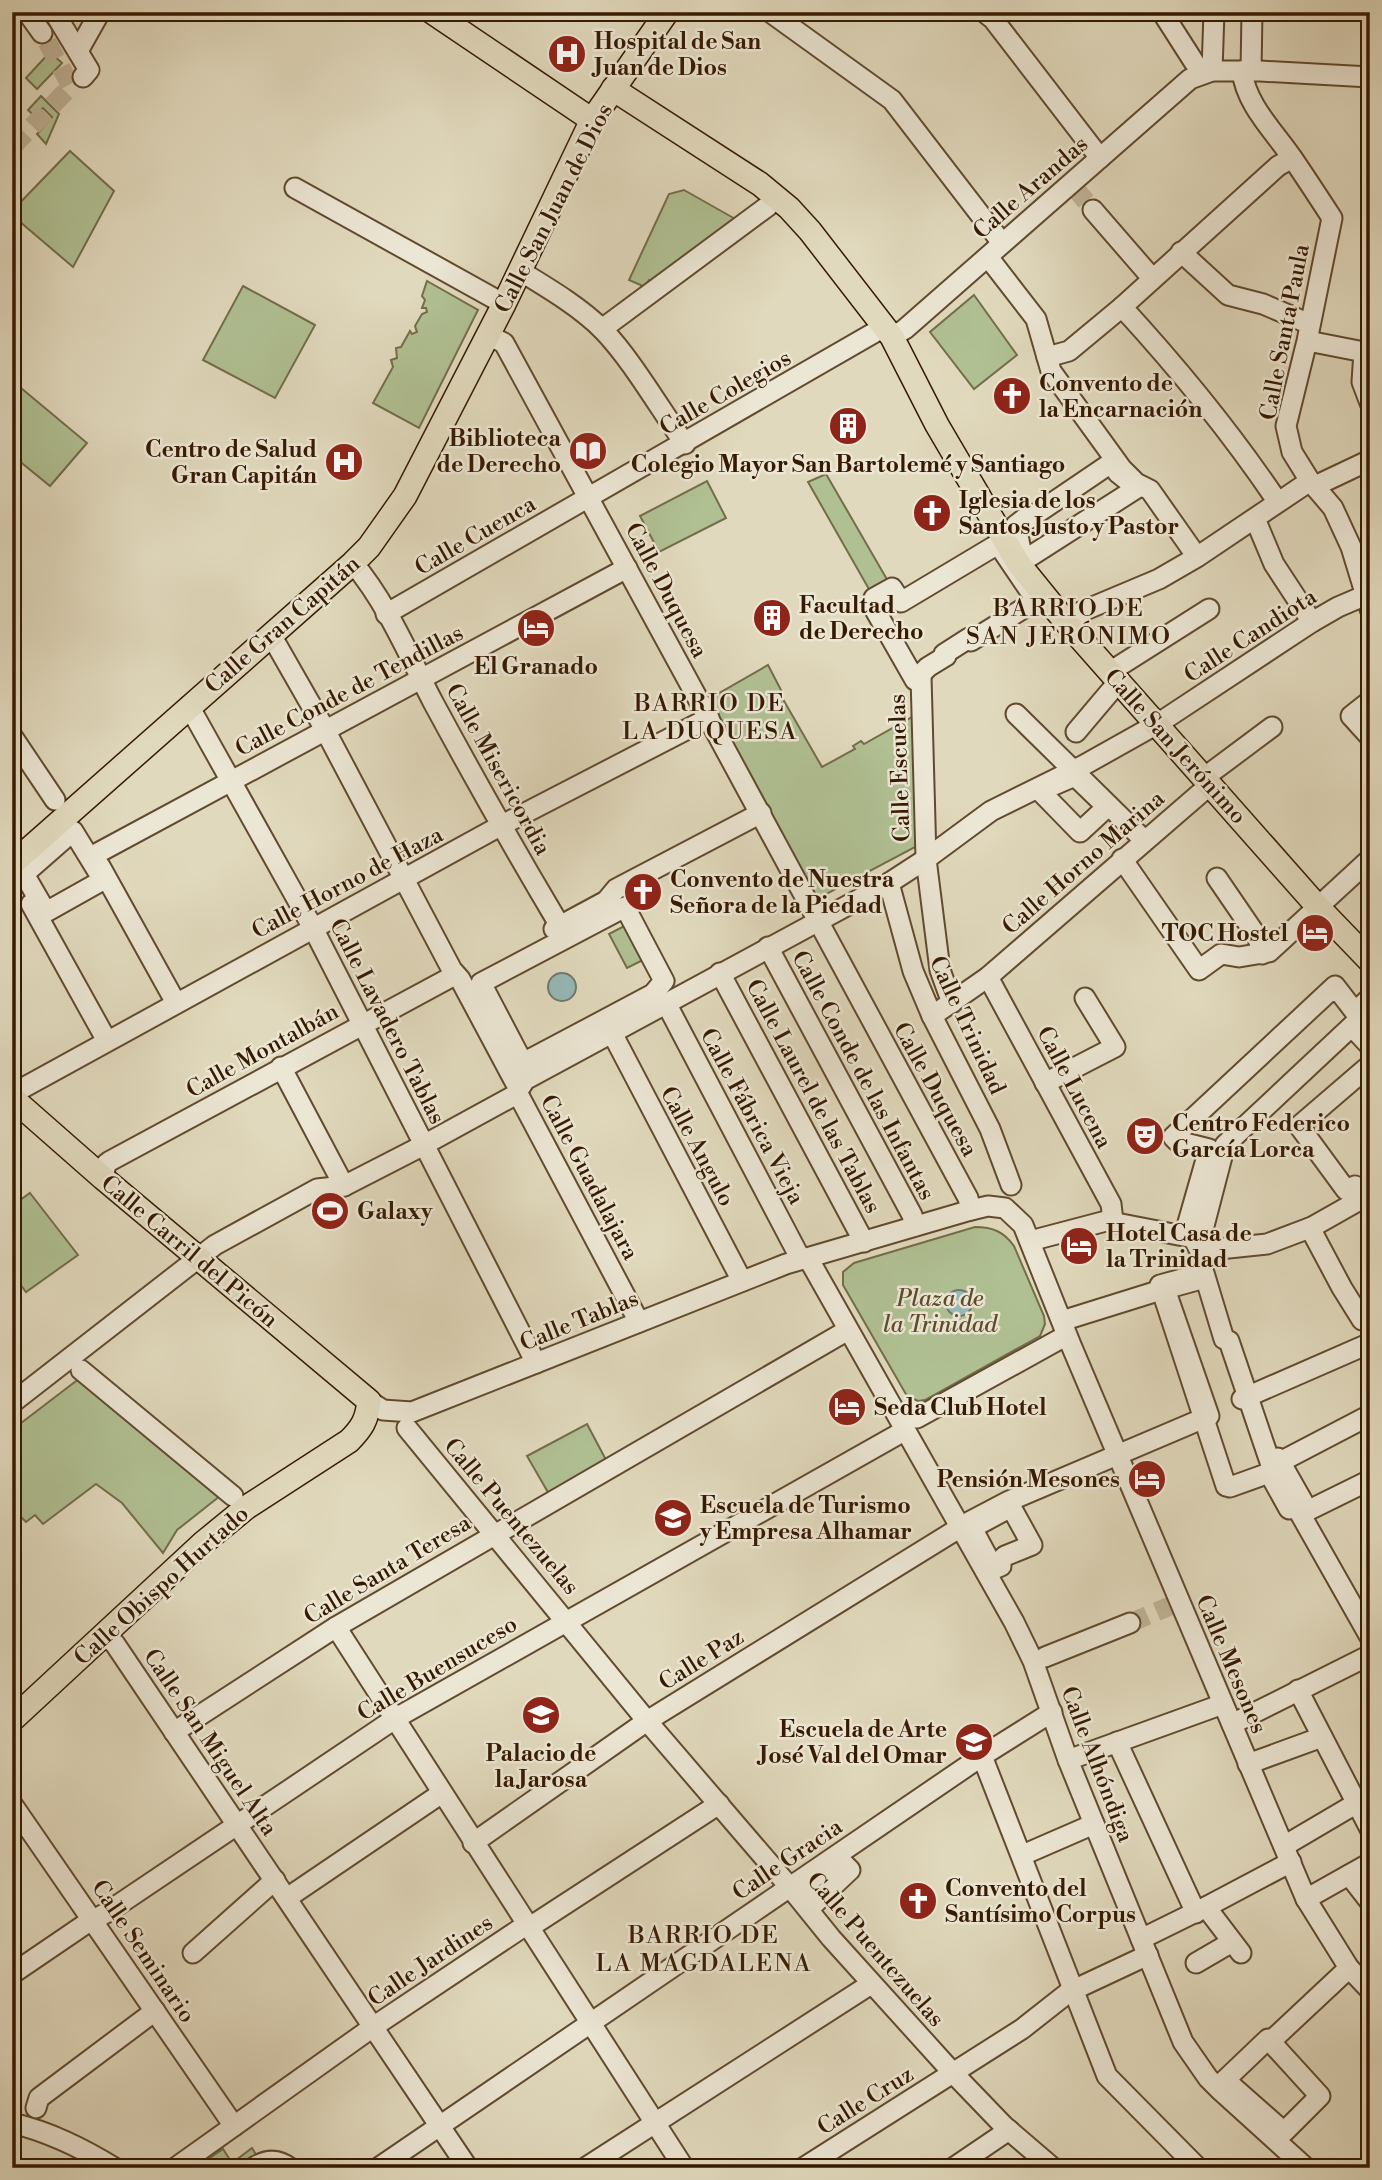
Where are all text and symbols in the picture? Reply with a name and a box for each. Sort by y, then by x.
place label: Hospital de San Juan de Dios [591,28,761,82]
hospital icon: Hospital de San Juan de Dios [546,33,588,75]
street label: Calle San Juan de Dios [489,99,619,318]
street label: Calle Arandas [967,130,1094,245]
street label: Calle Santa Paula [1254,242,1316,423]
street label: Calle Colegios [655,344,796,442]
place label: Convento de la Encarnación [1039,370,1202,424]
church icon: Convento de la Encarnación [991,375,1033,417]
building icon: Colegio Mayor San Bartolemé y Santiago [827,405,869,447]
place label: Biblioteca de Derecho [436,425,562,479]
library icon: Biblioteca de Derecho [567,430,609,472]
place label: Centro de Salud Gran Capitán [145,436,317,490]
hospital icon: Centro de Salud Gran Capitán [323,441,365,483]
place label: Colegio Mayor San Bartolemé y Santiago [631,451,1065,479]
place label: Iglesia de los Santos Justo y Pastor [959,487,1179,541]
street label: Calle Cuenca [410,490,541,582]
church icon: Iglesia de los Santos Justo y Pastor [911,492,953,534]
street label: Calle Duquesa [619,518,714,663]
street label: Calle Gran Capitán [199,550,366,700]
street label: Calle Candiota [1179,582,1322,689]
place label: Facultad de Derecho [799,592,924,646]
district label: BARRIO DE SAN JERÓNIMO [966,594,1172,652]
building icon: Facultad de Derecho [751,597,793,639]
hotel icon: El Granado [515,607,557,649]
street label: Calle Conde de Tendillas [231,619,468,763]
place label: El Granado [474,653,598,681]
street label: Calle San Jerónimo [1098,663,1252,830]
street label: Calle Misericordia [439,679,557,860]
district label: BARRIO DE LA DUQUESA [622,689,798,747]
street label: Calle Escuelas [883,693,917,843]
street label: Calle Horno Marina [997,784,1171,941]
street label: Calle Horno de Haza [247,820,448,945]
place label: Convento de Nuestra Señora de la Piedad [670,866,895,920]
church icon: Convento de Nuestra Señora de la Piedad [622,871,664,913]
hotel icon: TOC Hostel [1294,912,1336,954]
street label: Calle Lavadero Tablas [323,914,451,1129]
place label: TOC Hostel [1162,920,1288,948]
street label: Calle Conde de las Infantas [785,946,941,1205]
street label: Calle Trinidad [923,952,1011,1099]
street label: Calle Laurel de las Tablas [739,975,887,1218]
street label: Calle Montalbán [181,997,344,1104]
street label: Calle Duquesa [887,1018,984,1162]
street label: Calle Lucena [1030,1022,1118,1154]
street label: Calle Fábrica Vieja [694,1024,811,1210]
street label: Calle Angulo [654,1082,740,1211]
street label: Calle Guadalajara [534,1090,645,1265]
place label: Centro Federico García Lorca [1172,1110,1350,1164]
theatre icon: Centro Federico García Lorca [1124,1115,1166,1157]
street label: Calle Carril del Picón [95,1170,284,1334]
sports icon: Galaxy [309,1190,351,1232]
place label: Galaxy [357,1198,433,1226]
place label: Hotel Casa de la Trinidad [1106,1220,1252,1274]
hotel icon: Hotel Casa de la Trinidad [1058,1225,1100,1267]
street label: Calle Tablas [516,1284,643,1357]
park label: Plaza de la Trinidad [883,1285,998,1339]
hotel icon: Seda Club Hotel [826,1386,868,1428]
place label: Seda Club Hotel [874,1394,1047,1422]
street label: Calle Puentezuelas [438,1433,585,1601]
hotel icon: Pensión Mesones [1126,1458,1168,1500]
place label: Pensión Mesones [937,1466,1120,1494]
place label: Escuela de Turismo y Empresa Alhamar [699,1492,912,1546]
school or university icon: Escuela de Turismo y Empresa Alhamar [652,1497,694,1539]
street label: Calle Obispo Hurtado [69,1500,255,1672]
street label: Calle Santa Teresa [299,1509,476,1631]
street label: Calle Mesones [1189,1591,1273,1738]
street label: Calle Buensuceso [353,1610,522,1728]
street label: Calle Paz [654,1623,749,1697]
street label: Calle San Miguel Alta [137,1644,283,1842]
street label: Calle Alhóndiga [1055,1683,1140,1847]
school or university icon: Palacio de la Jarosa [520,1694,562,1736]
place label: Escuela de Arte José Val del Omar [756,1716,947,1770]
school or university icon: Escuela de Arte José Val del Omar [953,1721,995,1763]
place label: Palacio de la Jarosa [486,1740,596,1794]
street label: Calle Gracia [727,1813,848,1907]
street label: Calle Puentezuelas [801,1867,950,2033]
street label: Calle Seminario [85,1875,201,2028]
place label: Convento del Santísimo Corpus [945,1875,1136,1929]
church icon: Convento del Santísimo Corpus [897,1880,939,1922]
street label: Calle Jardines [363,1909,498,2013]
district label: BARRIO DE LA MAGDALENA [596,1921,812,1979]
street label: Calle Cruz [812,2060,919,2141]

